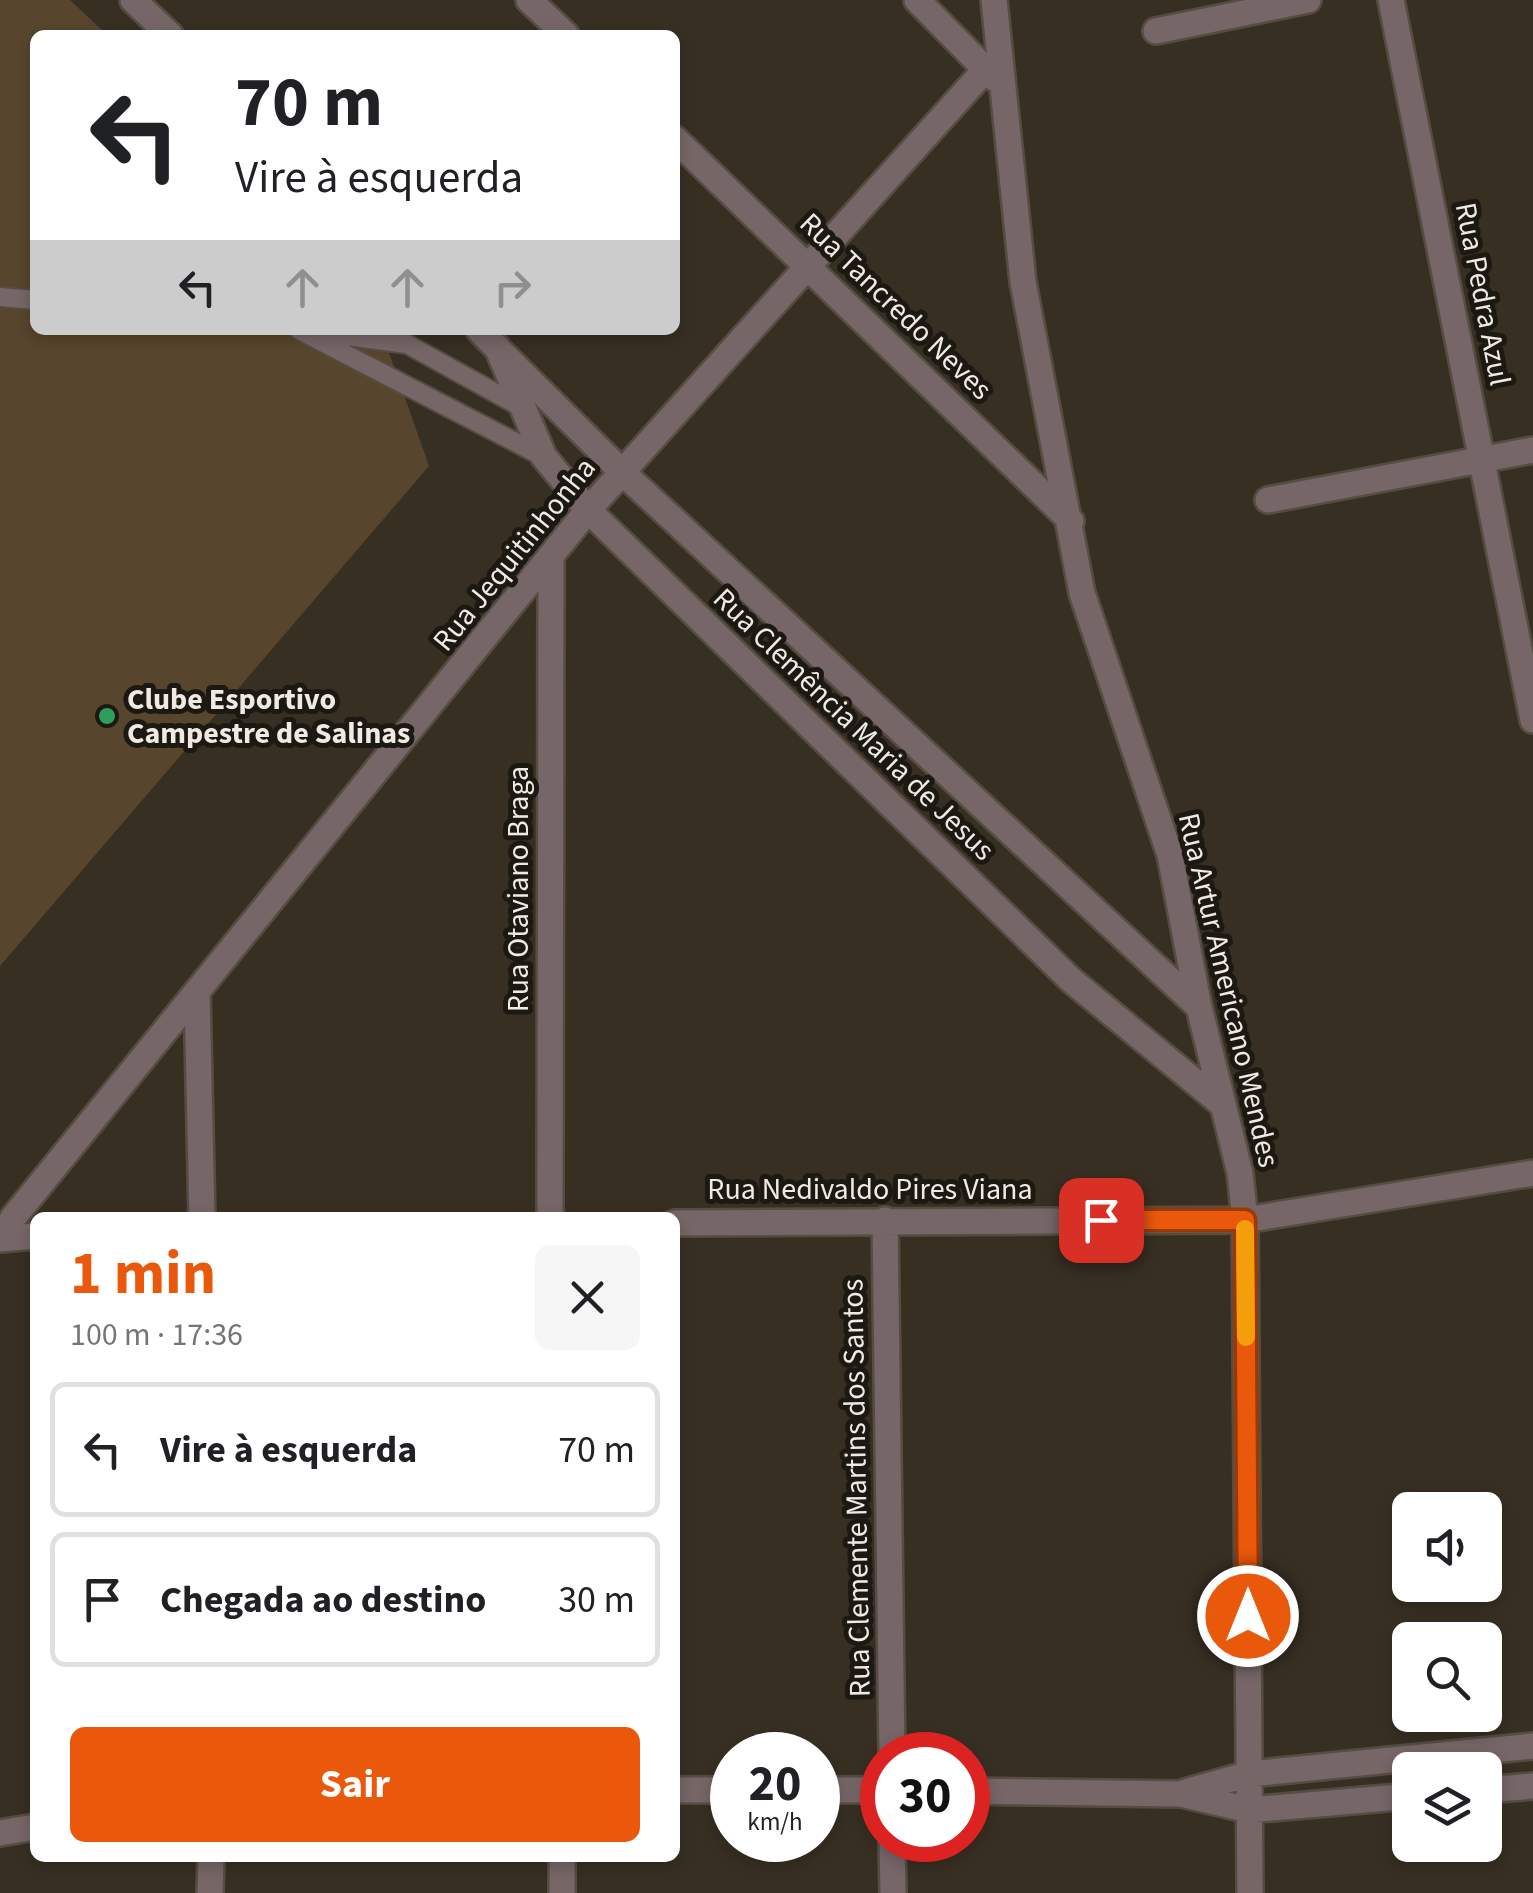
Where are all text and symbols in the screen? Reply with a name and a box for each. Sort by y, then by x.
text: 70 m [235,53,383,153]
icon: left [70,70,200,200]
text: Vire à esquerda [235,146,523,210]
street label: Rua Pedra Azul [1444,199,1521,389]
street label: Rua Tancredo Neves [790,203,1002,410]
icon: left [170,260,225,315]
icon: ahead [275,260,330,315]
icon: ahead [380,260,435,315]
icon: right [485,260,540,315]
street label: Rua Jequitinhonha [423,448,606,661]
street label: Rua Clemência Maria de Jesus [703,578,1004,871]
place label: Clube Esportivo Campestre de Salinas [127,678,410,755]
marker: Clube Esportivo Campestre de Salinas [96,705,118,727]
street label: Rua Otaviano Braga [497,766,540,1012]
street label: Rua Artur Americano Mendes [1167,809,1290,1171]
street label: Rua Nedivaldo Pires Viana [707,1168,1033,1211]
pin [1059,1178,1144,1263]
icon: arrive [1074,1193,1129,1248]
text: 1 min [70,1232,216,1317]
button: close [535,1245,640,1350]
street label: Rua Clemente Martins dos Santos [831,1279,882,1697]
text: 100 m · 17:36 [70,1312,243,1358]
icon: left [75,1422,130,1477]
text: Vire à esquerda [160,1423,417,1477]
text: 70 m [558,1423,635,1477]
map controls [1392,1492,1502,1862]
button: sound [1392,1492,1502,1602]
position arrow [1196,1564,1300,1668]
icon: arrive [75,1572,130,1627]
text: Chegada ao destino [160,1573,486,1627]
text: 30 m [558,1573,635,1627]
button: search [1392,1622,1502,1732]
button: Sair [70,1727,640,1842]
speed limit sign: 30 [860,1732,990,1862]
text: 20 [749,1749,801,1820]
button: layers [1392,1752,1502,1862]
text: km/h [747,1804,803,1840]

